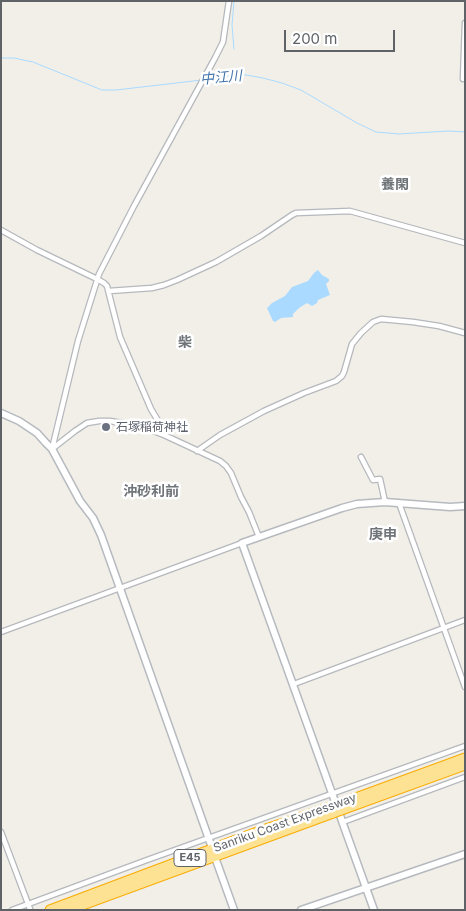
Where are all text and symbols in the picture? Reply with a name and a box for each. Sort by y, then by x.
scale bar [286,20,397,52]
text: 200 m [292,29,337,48]
water label: 中江川 [199,68,243,88]
district label: 養閑 [381,177,409,193]
district label: 柴 [178,335,192,351]
place label: 石塚稲荷神社 [116,420,188,434]
marker: 石塚稲荷神社 [100,421,112,433]
district label: 沖砂利前 [123,484,179,500]
district label: 庚申 [369,527,397,543]
street label: Sanriku Coast Expressway [212,790,358,856]
road number: E45 [174,850,206,866]

